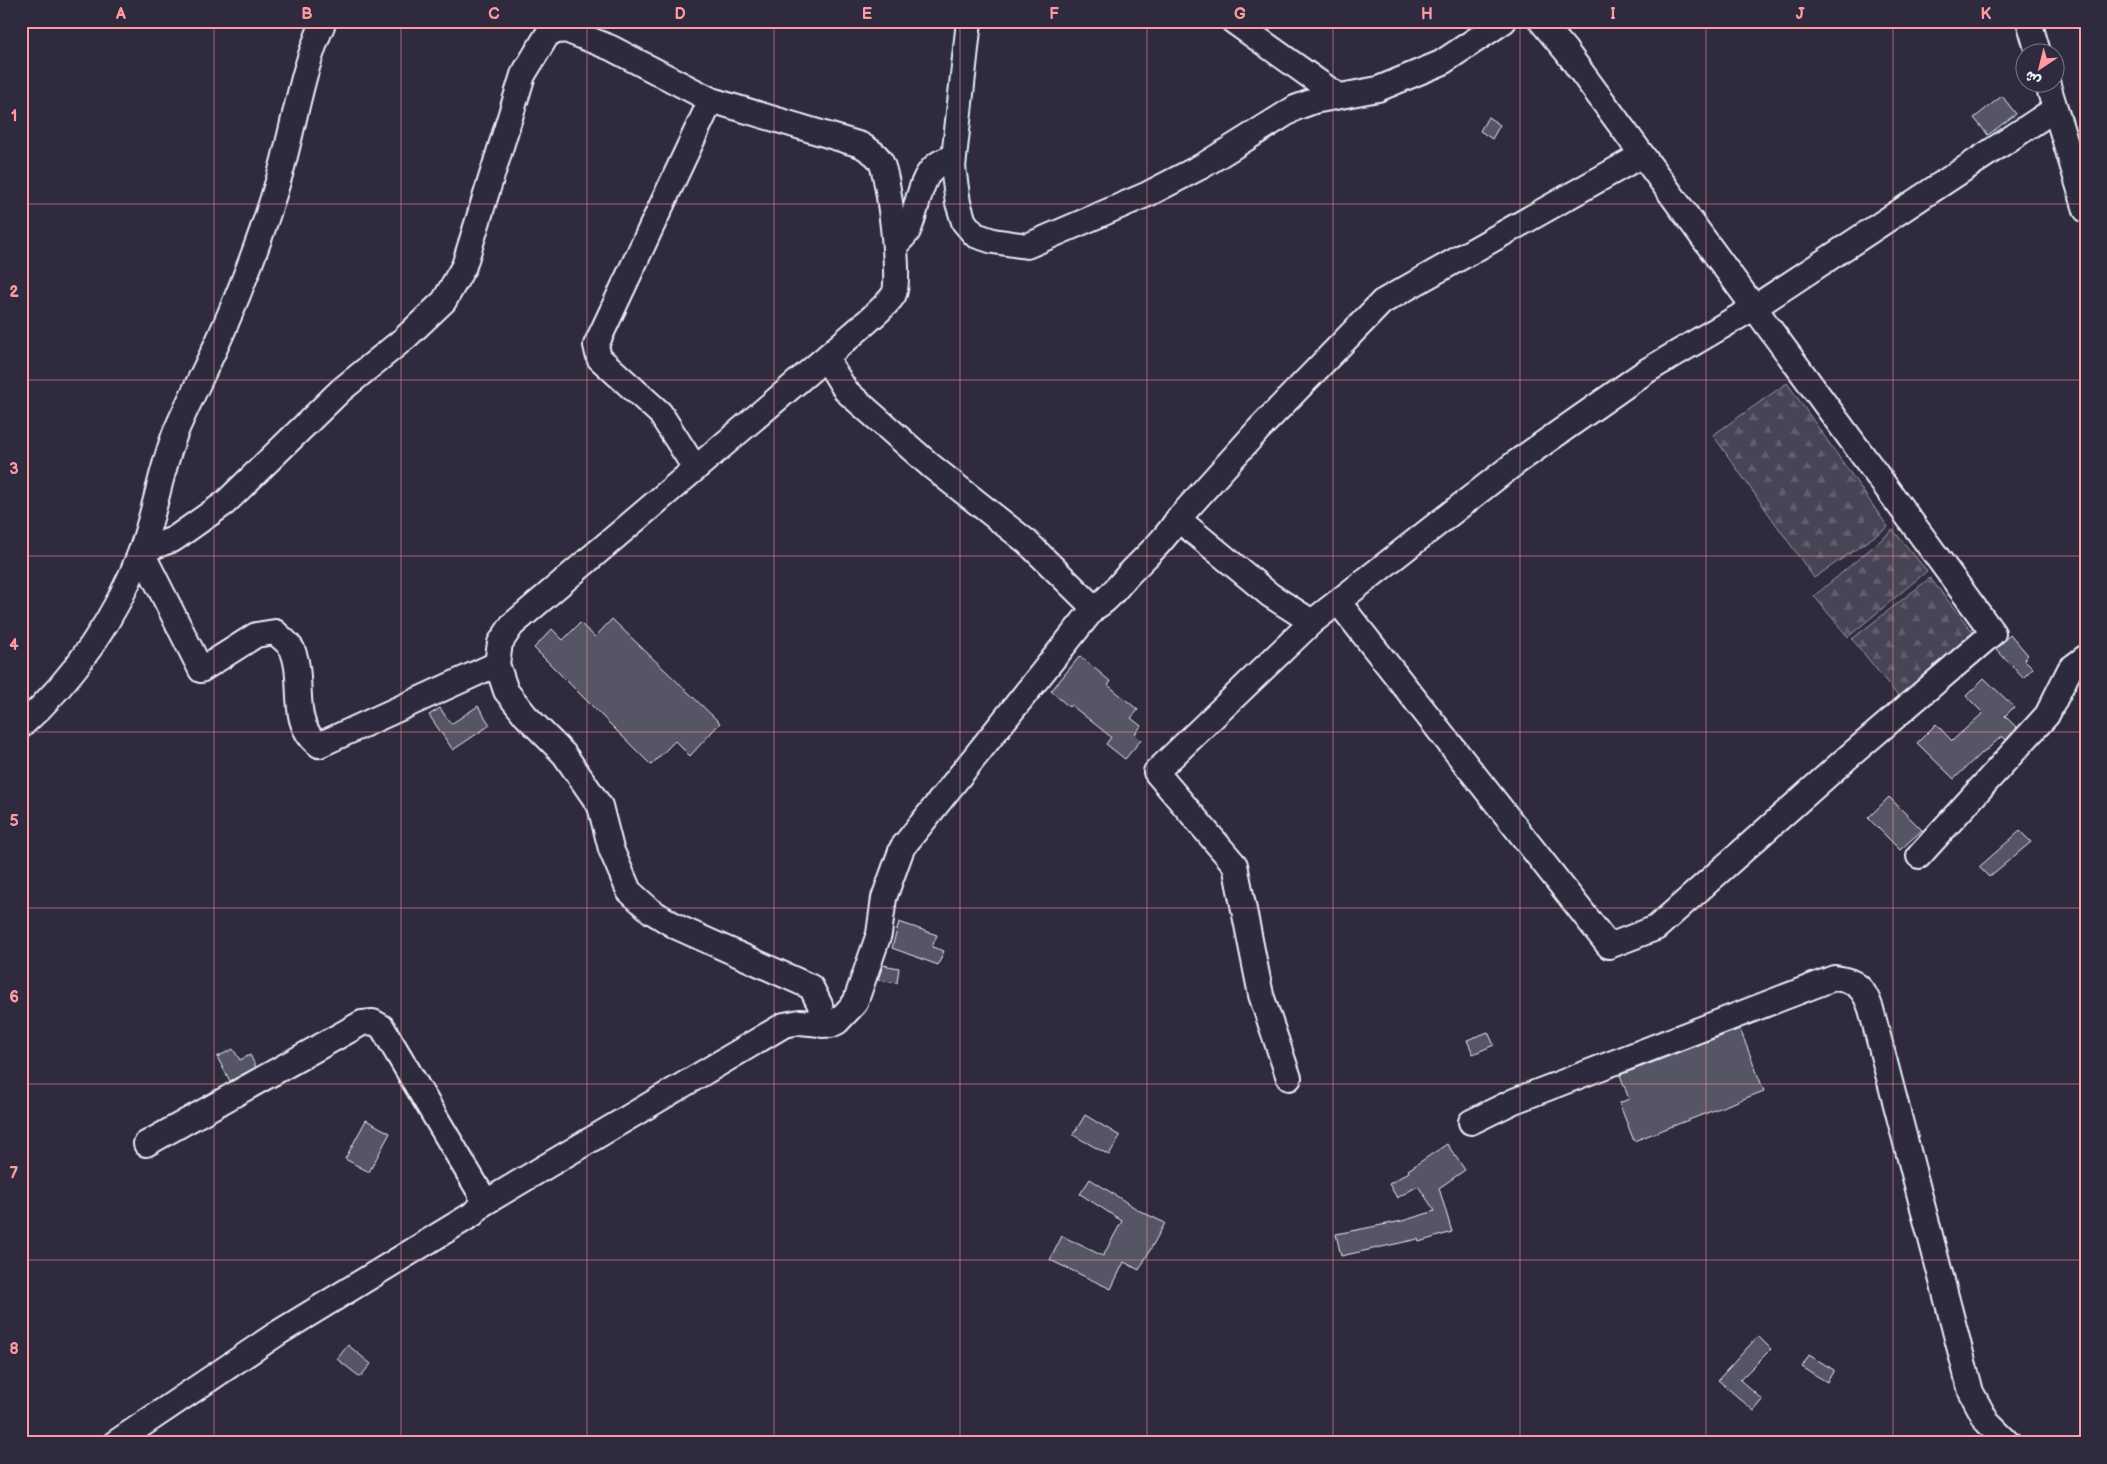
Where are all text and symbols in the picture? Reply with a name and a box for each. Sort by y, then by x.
text: A [115,5,126,24]
text: B [301,5,313,24]
text: C [488,5,500,24]
text: D [674,5,686,24]
text: E [862,5,872,24]
text: F [1049,5,1059,24]
text: G [1234,5,1246,24]
text: H [1421,5,1433,24]
text: I [1610,5,1616,24]
text: J [1796,5,1805,24]
text: K [1981,5,1992,24]
north arrow [2014,42,2064,92]
text: ش [2022,67,2044,90]
text: 1 [11,107,17,126]
text: 2 [9,283,19,302]
text: 3 [9,460,19,479]
text: 4 [9,636,19,655]
text: 5 [9,812,19,831]
text: 6 [9,988,19,1007]
text: 7 [10,1164,19,1183]
text: 8 [9,1340,19,1359]

